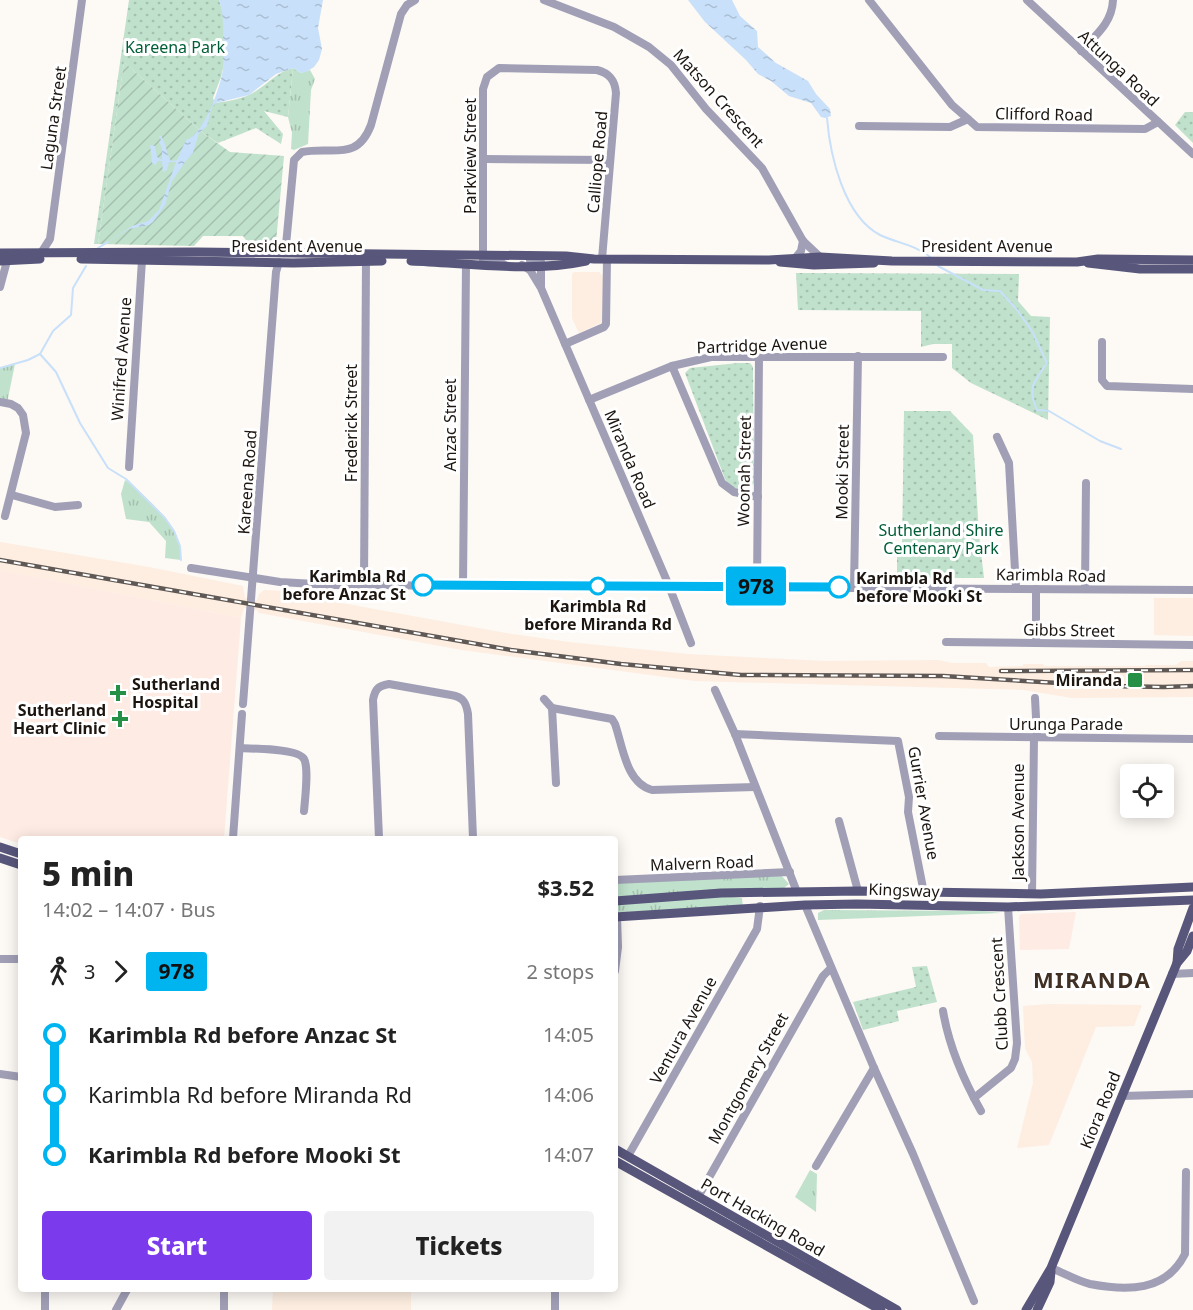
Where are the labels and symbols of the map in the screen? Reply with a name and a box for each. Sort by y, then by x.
street label: Attunga Road [1074,25,1164,111]
park label: Kareena Park [125,36,225,58]
street label: Matson Crescent [669,44,770,152]
street label: Laguna Street [35,64,71,171]
street label: Parkview Street [459,98,481,214]
street label: Clifford Road [995,102,1093,126]
street label: Calliope Road [582,110,612,214]
street label: President Avenue [231,235,363,257]
street label: President Avenue [921,235,1053,257]
street label: Winifred Avenue [106,296,136,422]
street label: Partridge Avenue [696,332,828,358]
street label: Frederick Street [340,364,362,482]
street label: Anzac Street [439,378,461,472]
street label: Miranda Road [599,406,661,512]
street label: Woonah Street [732,415,756,527]
street label: Mooki Street [830,424,854,520]
street label: Kareena Road [232,429,262,535]
park label: Sutherland Shire Centenary Park [878,519,1004,559]
street label: Karimbla Road [996,563,1106,587]
place label: Karimbla Rd before Anzac St [282,565,406,605]
line badge: 978 [722,566,790,606]
place label: Karimbla Rd before Mooki St [856,567,982,607]
marker: Karimbla Rd before Anzac St [412,574,434,596]
marker: Karimbla Rd before Mooki St [828,576,850,598]
marker: Karimbla Rd before Miranda Rd [589,577,607,595]
place label: Karimbla Rd before Miranda Rd [524,595,672,635]
street label: Gibbs Street [1023,618,1115,642]
place label: Miranda [1056,669,1122,691]
marker: Miranda [1126,671,1144,689]
place label: Sutherland Hospital [132,673,220,713]
marker: Sutherland Hospital [109,684,127,702]
place label: Sutherland Heart Clinic [13,699,106,739]
marker: Sutherland Heart Clinic [111,710,129,728]
street label: Urunga Parade [1009,713,1123,735]
street label: Gurrier Avenue [903,745,945,861]
street label: Jackson Avenue [1007,763,1029,883]
street label: Malvern Road [650,850,754,876]
street label: Kingsway [868,878,941,902]
street label: Clubb Crescent [985,937,1013,1051]
district label: MIRANDA [1033,964,1151,994]
street label: Ventura Avenue [644,972,722,1088]
street label: Montgomery Street [703,1008,793,1148]
street label: Kiora Road [1075,1068,1125,1152]
street label: Port Hacking Road [697,1173,829,1261]

